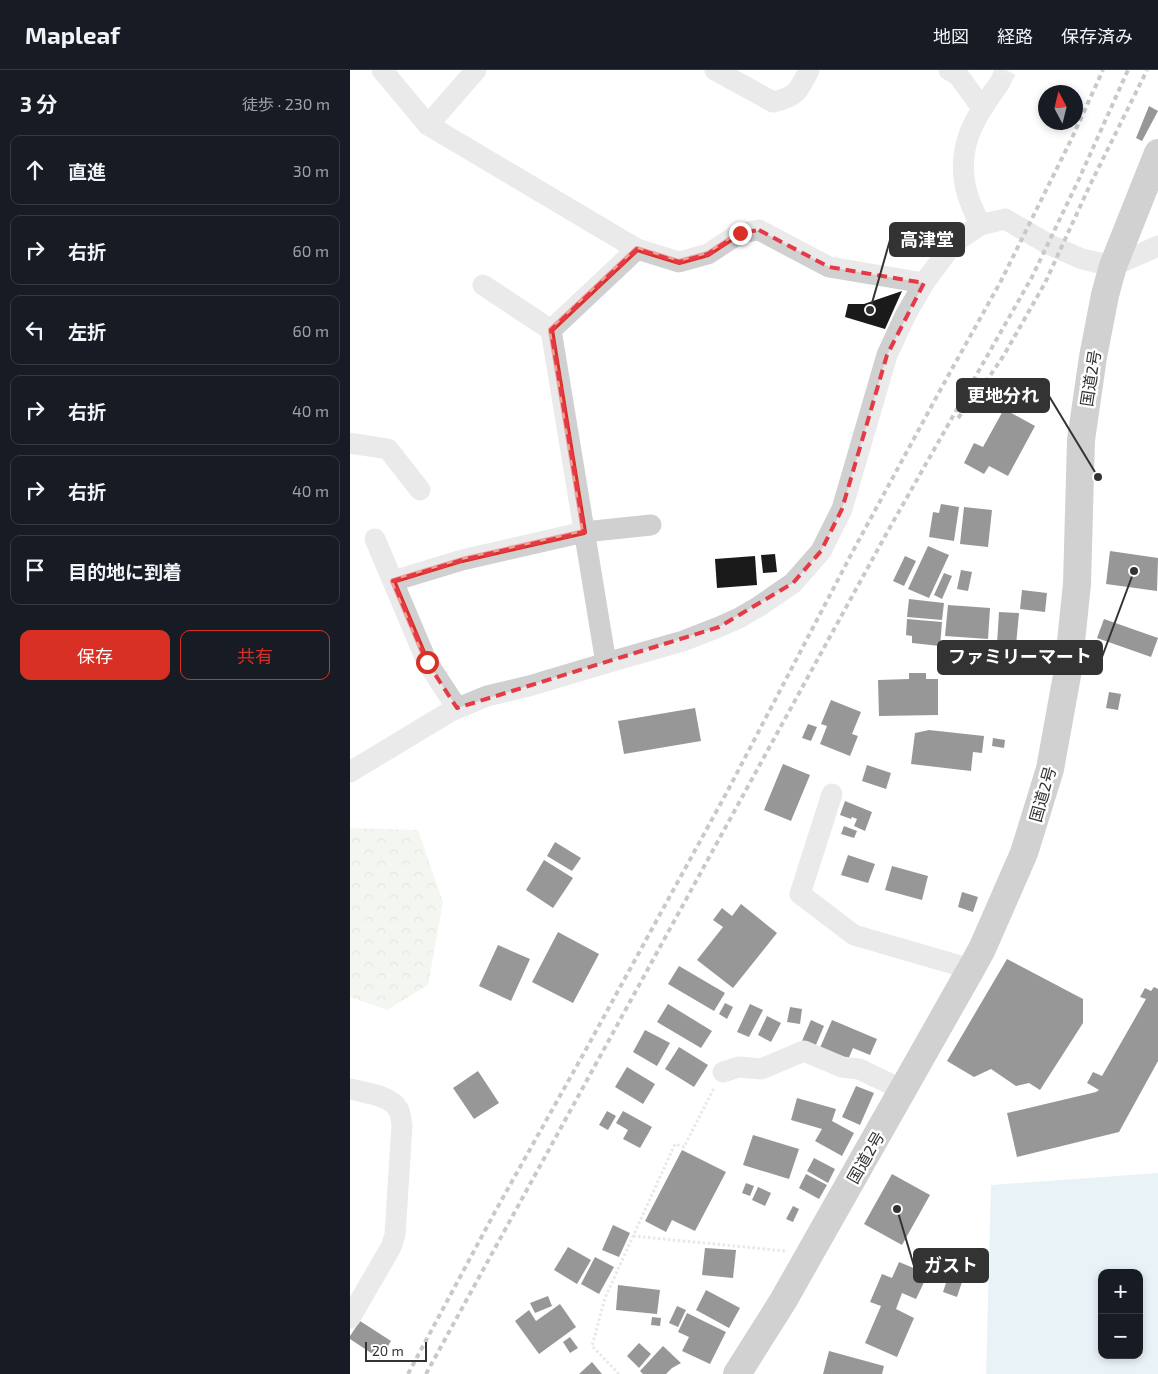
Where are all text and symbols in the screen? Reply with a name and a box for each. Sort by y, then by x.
text: Mapleaf [25,20,120,49]
text: 地図 [933,25,969,47]
text: 経路 [997,25,1033,47]
text: 保存済み [1061,25,1133,47]
north arrow [1038,85,1083,130]
text: 3 分 [20,91,57,116]
text: 徒歩 · 230 m [242,94,330,113]
icon: ahead [21,156,49,184]
text: 直進 [68,160,106,183]
text: 30 m [293,161,329,180]
route end [729,222,752,245]
callout: 高津堂 [890,223,964,256]
text: 高津堂 [900,228,954,250]
icon: right [21,236,49,264]
text: 右折 [68,240,106,263]
text: 60 m [293,241,329,260]
icon: left [21,316,49,344]
text: 左折 [68,320,106,343]
text: 60 m [293,321,329,340]
street label: 国道2号 [1076,348,1104,408]
callout: 更地分れ [957,379,1049,412]
text: 更地分れ [967,384,1039,406]
icon: right [21,396,49,424]
text: 右折 [68,400,106,423]
text: 40 m [292,401,329,420]
icon: right [21,476,49,504]
text: 右折 [68,480,106,503]
text: 40 m [292,481,329,500]
icon: arrive [21,556,49,584]
text: 目的地に到着 [68,560,182,583]
button: 保存 [20,630,170,680]
button: 共有 [180,630,330,680]
callout: ファミリーマート [938,641,1102,674]
text: ファミリーマート [948,645,1092,667]
route start [416,651,439,674]
street label: 国道2号 [1025,764,1059,824]
street label: 国道2号 [843,1128,887,1186]
callout: ガスト [914,1249,988,1282]
text: ガスト [924,1254,978,1276]
map controls [1098,1269,1143,1359]
button: + [1098,1269,1143,1314]
button: − [1098,1314,1143,1359]
scale bar [365,1339,428,1362]
text: 20 m [372,1342,404,1359]

